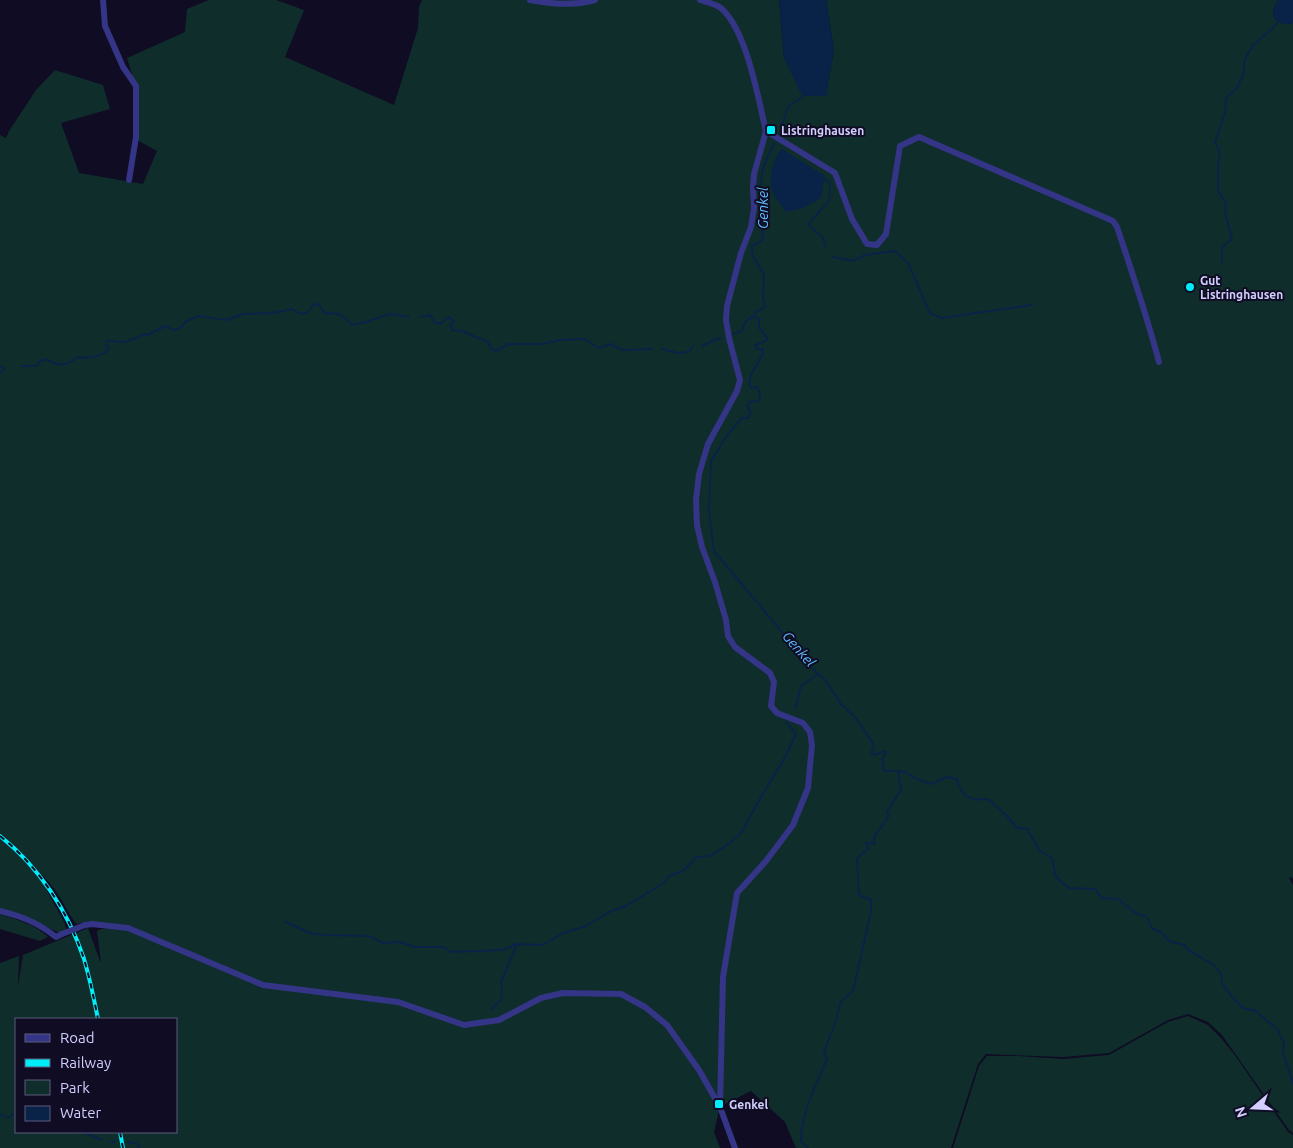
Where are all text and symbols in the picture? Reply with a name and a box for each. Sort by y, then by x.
marker: Listringhausen [765,124,777,136]
place label: Listringhausen [781,124,864,137]
water label: Genkel [755,187,771,229]
place label: Gut Listringhausen [1200,274,1283,301]
marker: Gut Listringhausen [1184,281,1196,293]
water label: Genkel [779,628,819,670]
legend [15,1018,178,1133]
text: Road [60,1029,95,1046]
text: Railway [60,1054,111,1071]
text: Park [60,1079,90,1096]
north arrow [1228,1083,1278,1133]
marker: Genkel [713,1098,725,1110]
place label: Genkel [729,1098,769,1111]
text: Water [60,1104,101,1121]
text: N [1231,1105,1250,1120]

